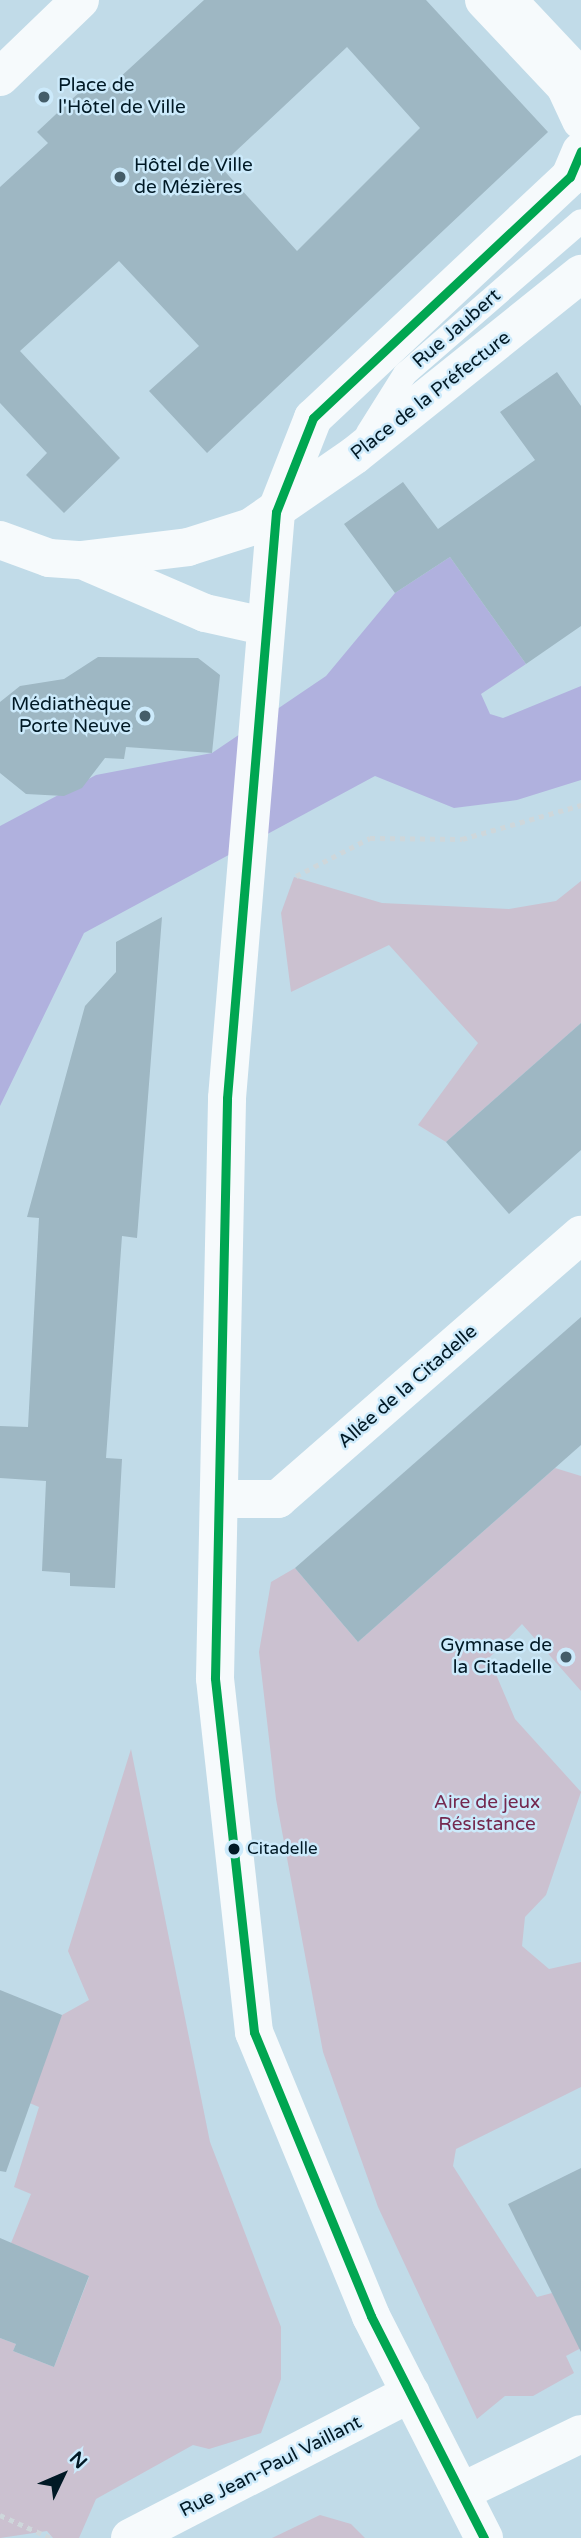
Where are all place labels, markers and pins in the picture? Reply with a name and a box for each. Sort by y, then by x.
place label: Place de l'Hôtel de Ville [58,75,186,119]
marker: Place de l'Hôtel de Ville [36,89,52,105]
place label: Hôtel de Ville de Mézières [134,155,253,199]
marker: Hôtel de Ville de Mézières [112,169,128,185]
place label: Médiathèque Porte Neuve [11,694,131,738]
marker: Médiathèque Porte Neuve [137,708,153,724]
place label: Gymnase de la Citadelle [440,1635,552,1679]
marker: Gymnase de la Citadelle [558,1649,574,1665]
place label: Citadelle [247,1839,318,1859]
marker: Citadelle [227,1842,241,1856]

